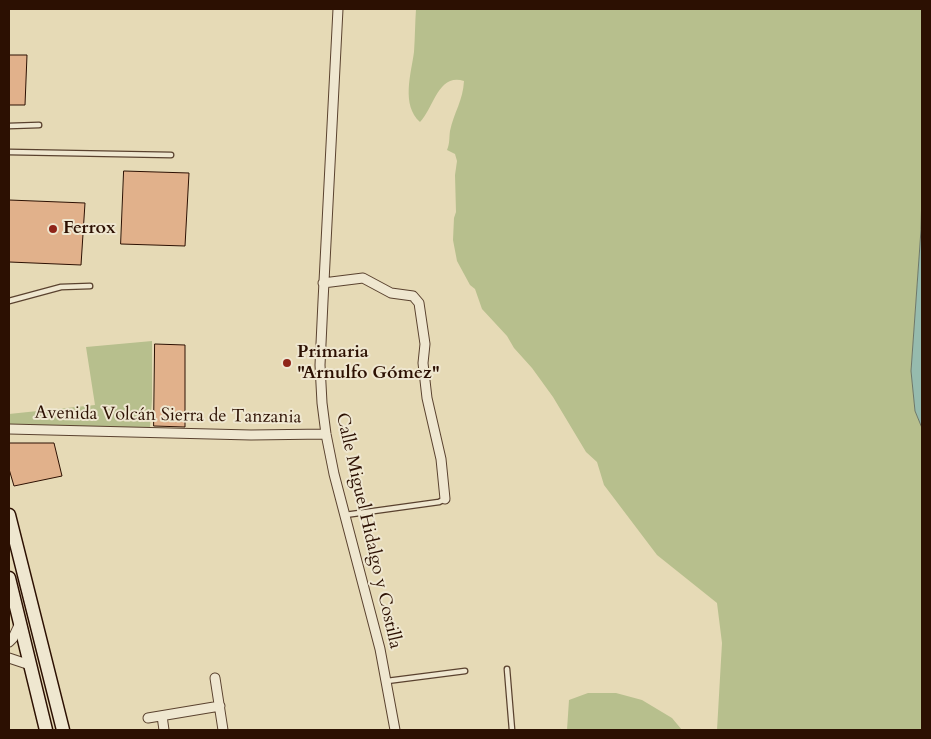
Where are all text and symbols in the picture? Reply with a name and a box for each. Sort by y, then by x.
place label: Ferrox [63,218,116,240]
marker: Ferrox [47,223,59,235]
place label: Primaria "Arnulfo Gómez" [297,342,440,384]
marker: Primaria "Arnulfo Gómez" [281,357,293,369]
street label: Avenida Volcán Sierra de Tanzania [34,403,302,429]
street label: Calle Miguel Hidalgo y Costilla [330,411,406,651]

